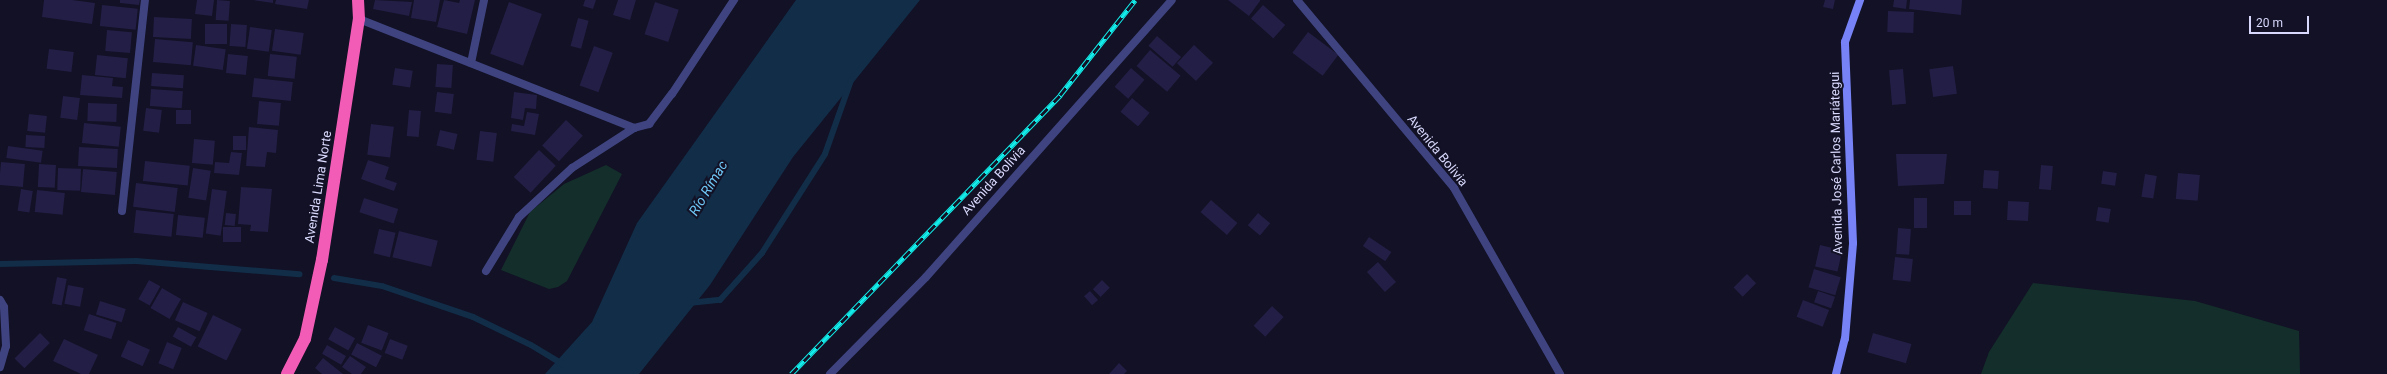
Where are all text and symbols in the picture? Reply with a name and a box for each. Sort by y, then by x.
scale bar [2251,8,2311,34]
text: 20 m [2256,16,2283,30]
street label: Avenida José Carlos Mariátegui [1828,71,1846,255]
street label: Avenida Bolivia [1403,112,1471,190]
street label: Avenida Lima Norte [302,130,336,244]
street label: Avenida Bolivia [959,143,1029,219]
water label: Río Rímac [685,158,731,218]

